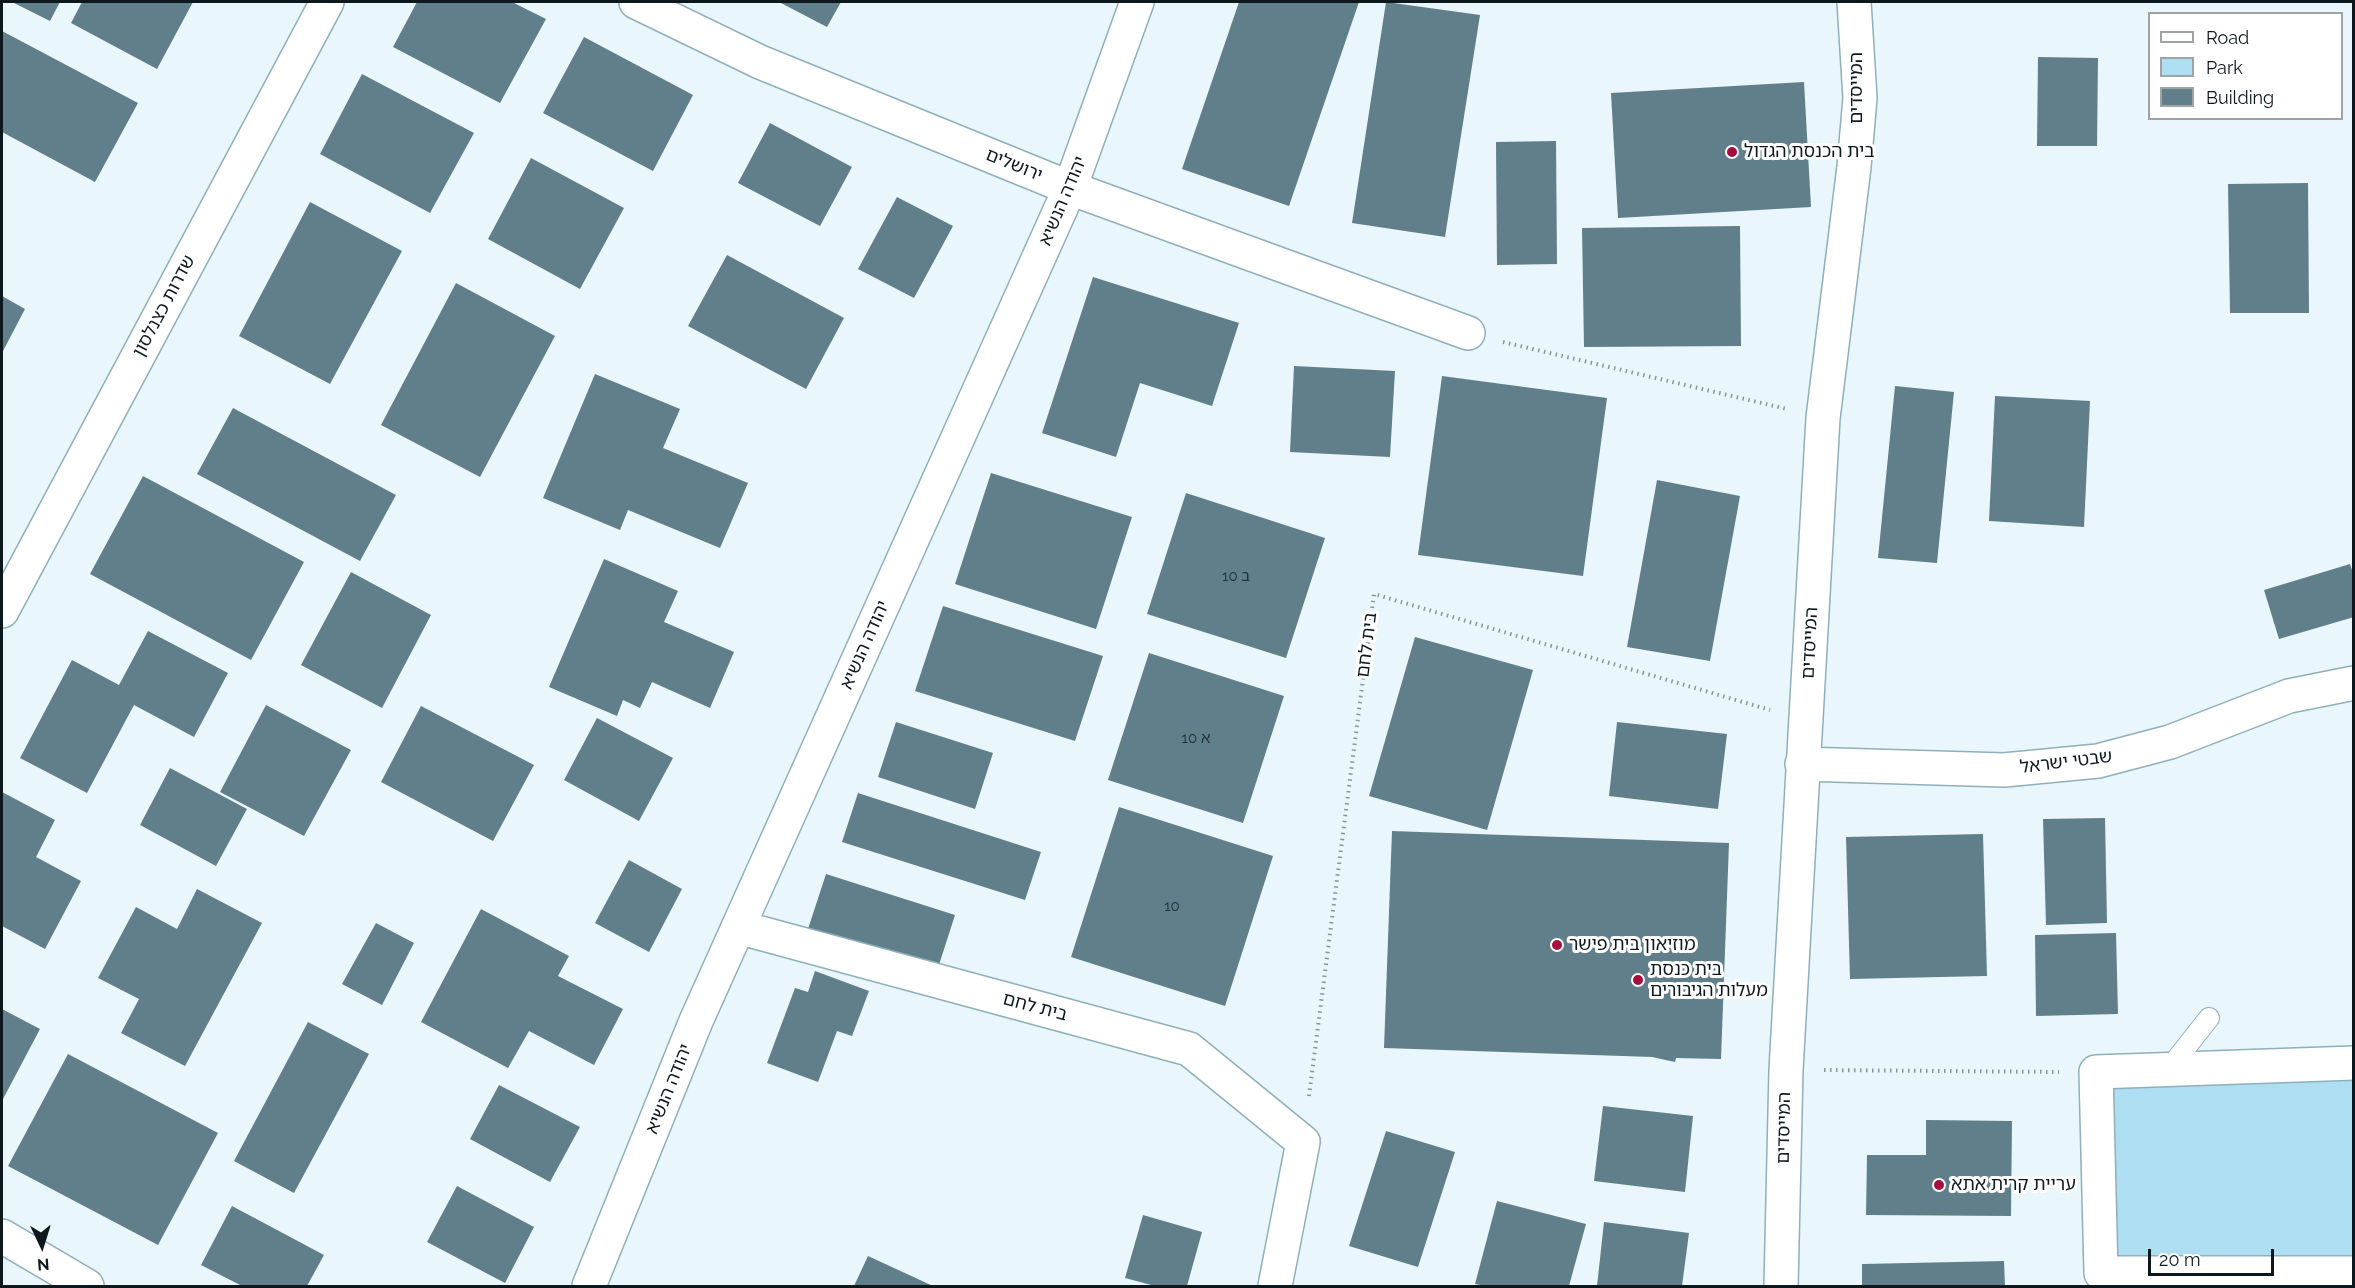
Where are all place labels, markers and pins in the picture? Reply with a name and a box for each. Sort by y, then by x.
place label: בית הכנסת הגדול [1744,141,1875,163]
marker: בית הכנסת הגדול [1725,145,1739,159]
place label: מוזיאון בית פישר [1569,934,1696,956]
marker: מוזיאון בית פישר [1550,938,1564,952]
place label: בית כנסת מעלות הגיבורים [1650,959,1768,1002]
marker: בית כנסת מעלות הגיבורים [1631,973,1645,987]
place label: עריית קרית אתא [1951,1174,2076,1196]
marker: עריית קרית אתא [1932,1178,1946,1192]

